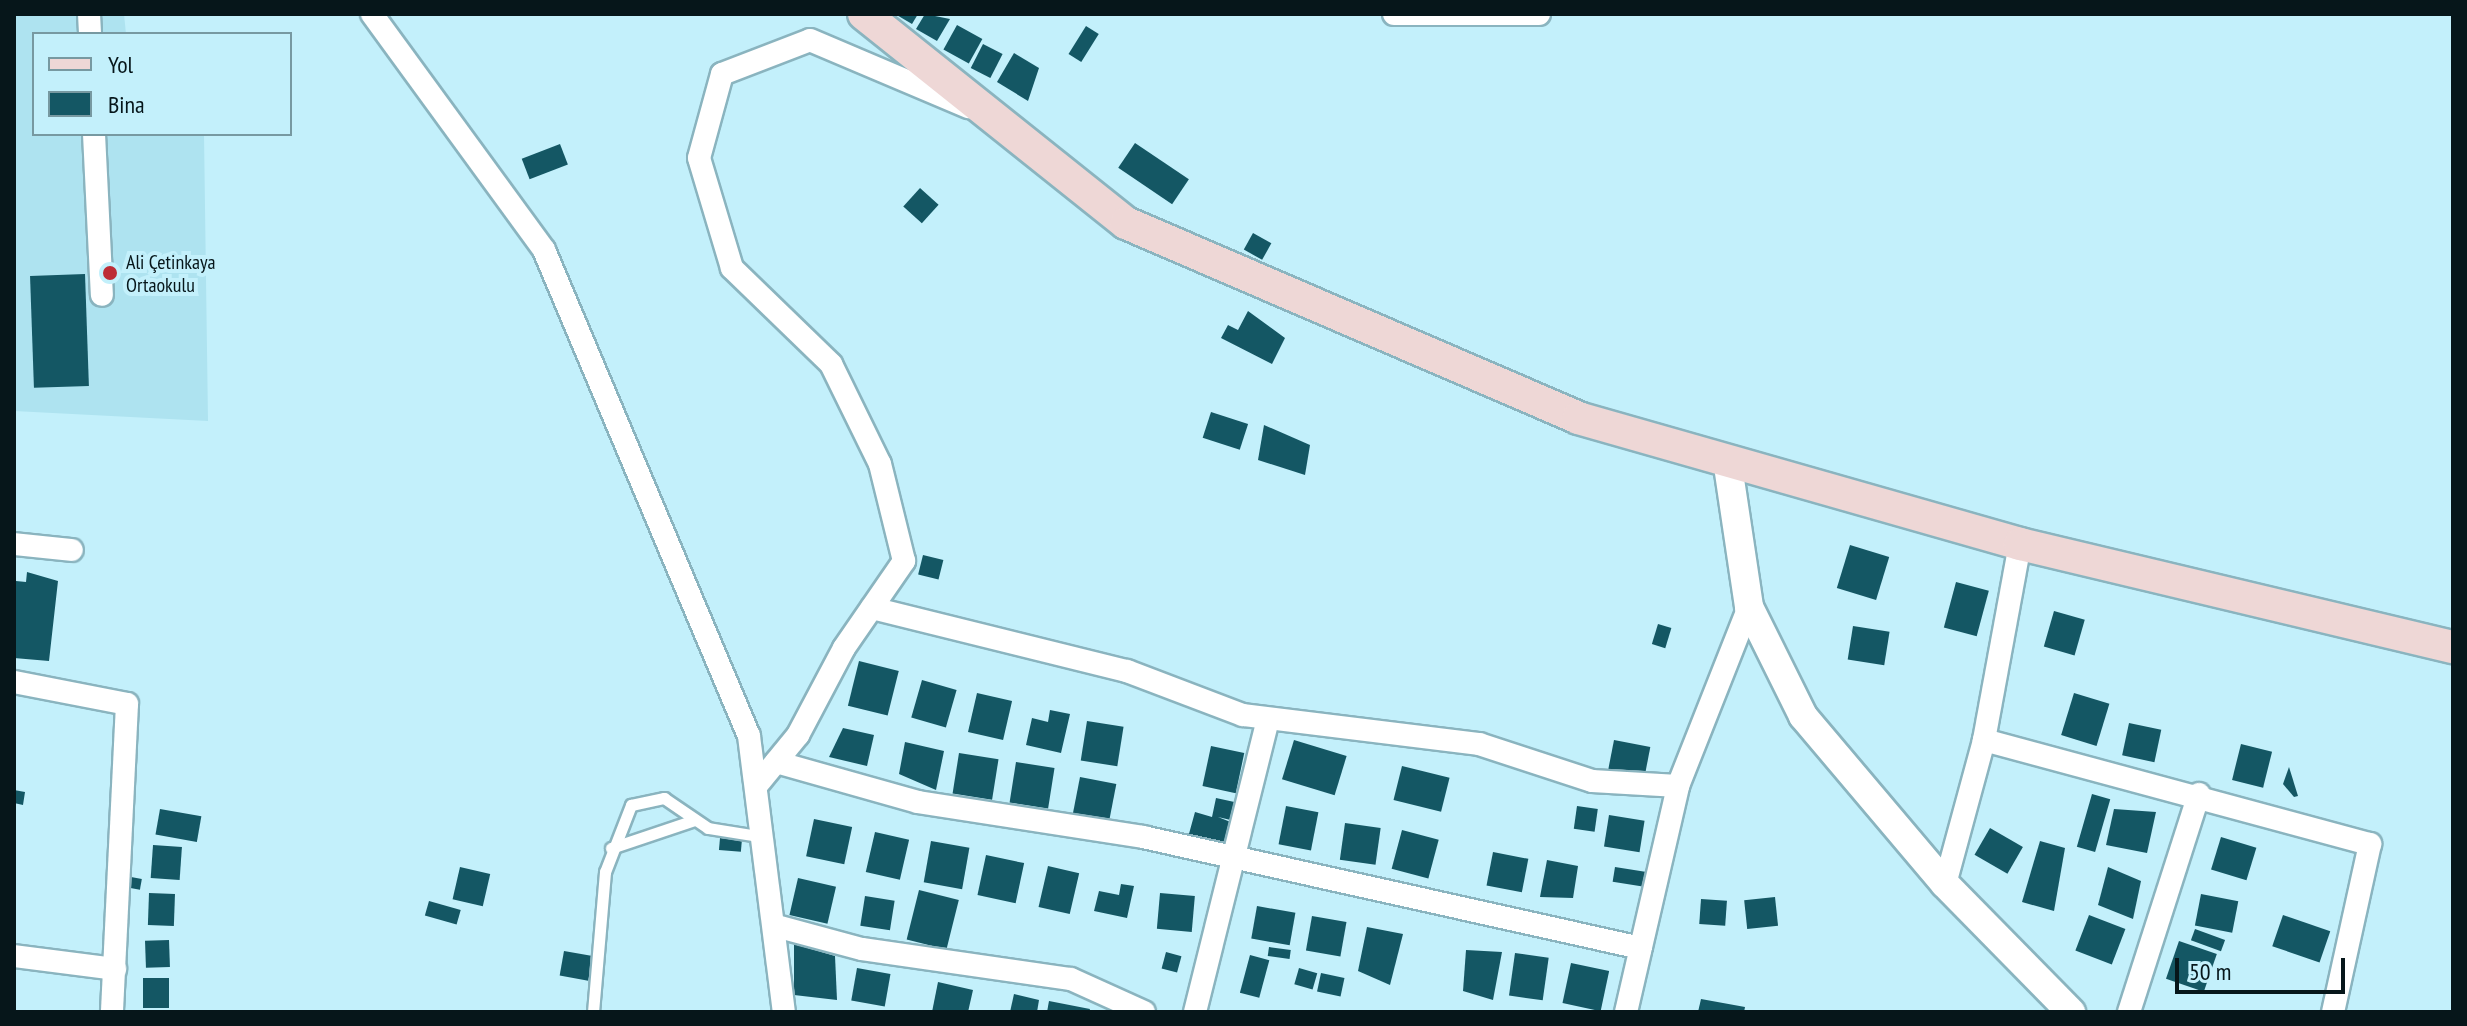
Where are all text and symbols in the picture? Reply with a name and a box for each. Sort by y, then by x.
legend [32,32,292,136]
text: Yol [108,49,133,80]
text: Bina [108,89,145,120]
place label: Ali Çetinkaya Ortaokulu [126,250,215,297]
marker: Ali Çetinkaya Ortaokulu [101,264,119,282]
scale bar [2179,942,2349,992]
text: 50 m [2189,956,2231,987]

